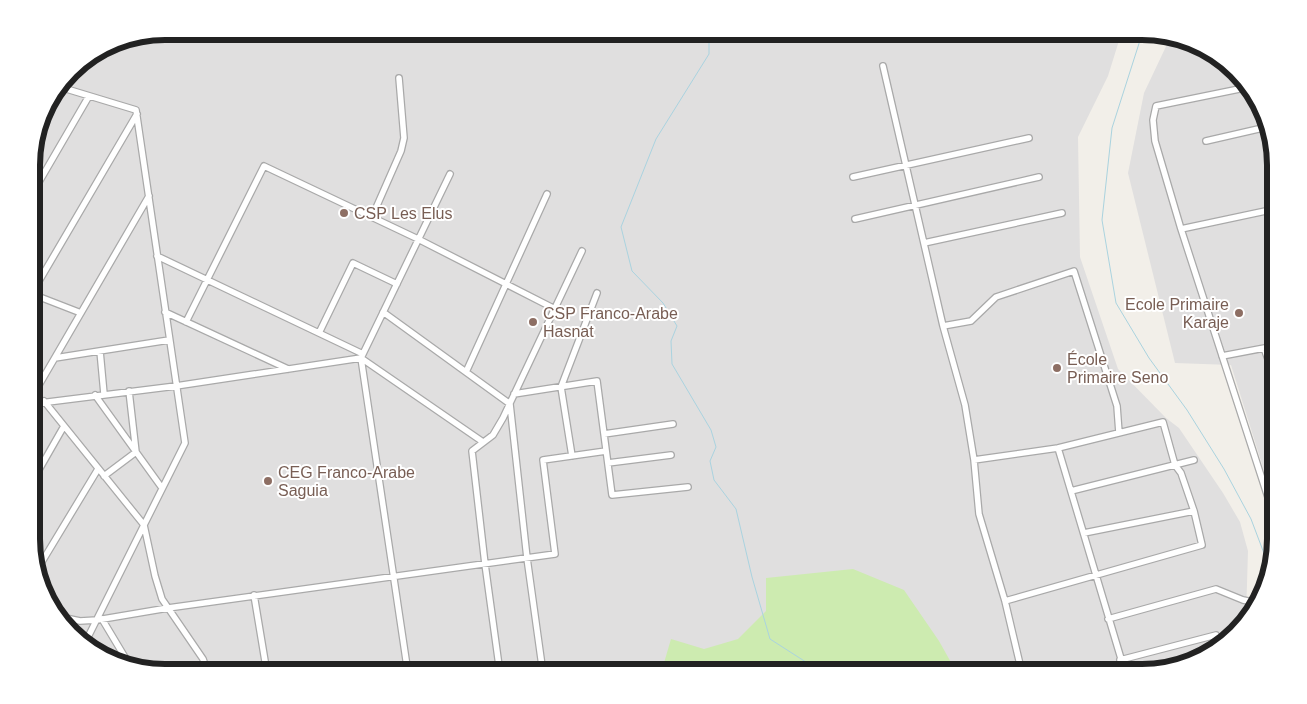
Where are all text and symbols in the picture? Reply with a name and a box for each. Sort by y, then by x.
place label: CSP Les Elus [354,205,452,222]
marker: CSP Les Elus [338,207,350,219]
place label: Ecole Primaire Karaje [1125,296,1229,331]
place label: CSP Franco-Arabe Hasnat [543,305,678,340]
marker: Ecole Primaire Karaje [1233,307,1245,319]
marker: CSP Franco-Arabe Hasnat [527,316,539,328]
place label: École Primaire Seno [1067,350,1168,386]
marker: École Primaire Seno [1051,362,1063,374]
place label: CEG Franco-Arabe Saguia [278,464,415,499]
marker: CEG Franco-Arabe Saguia [262,475,274,487]

